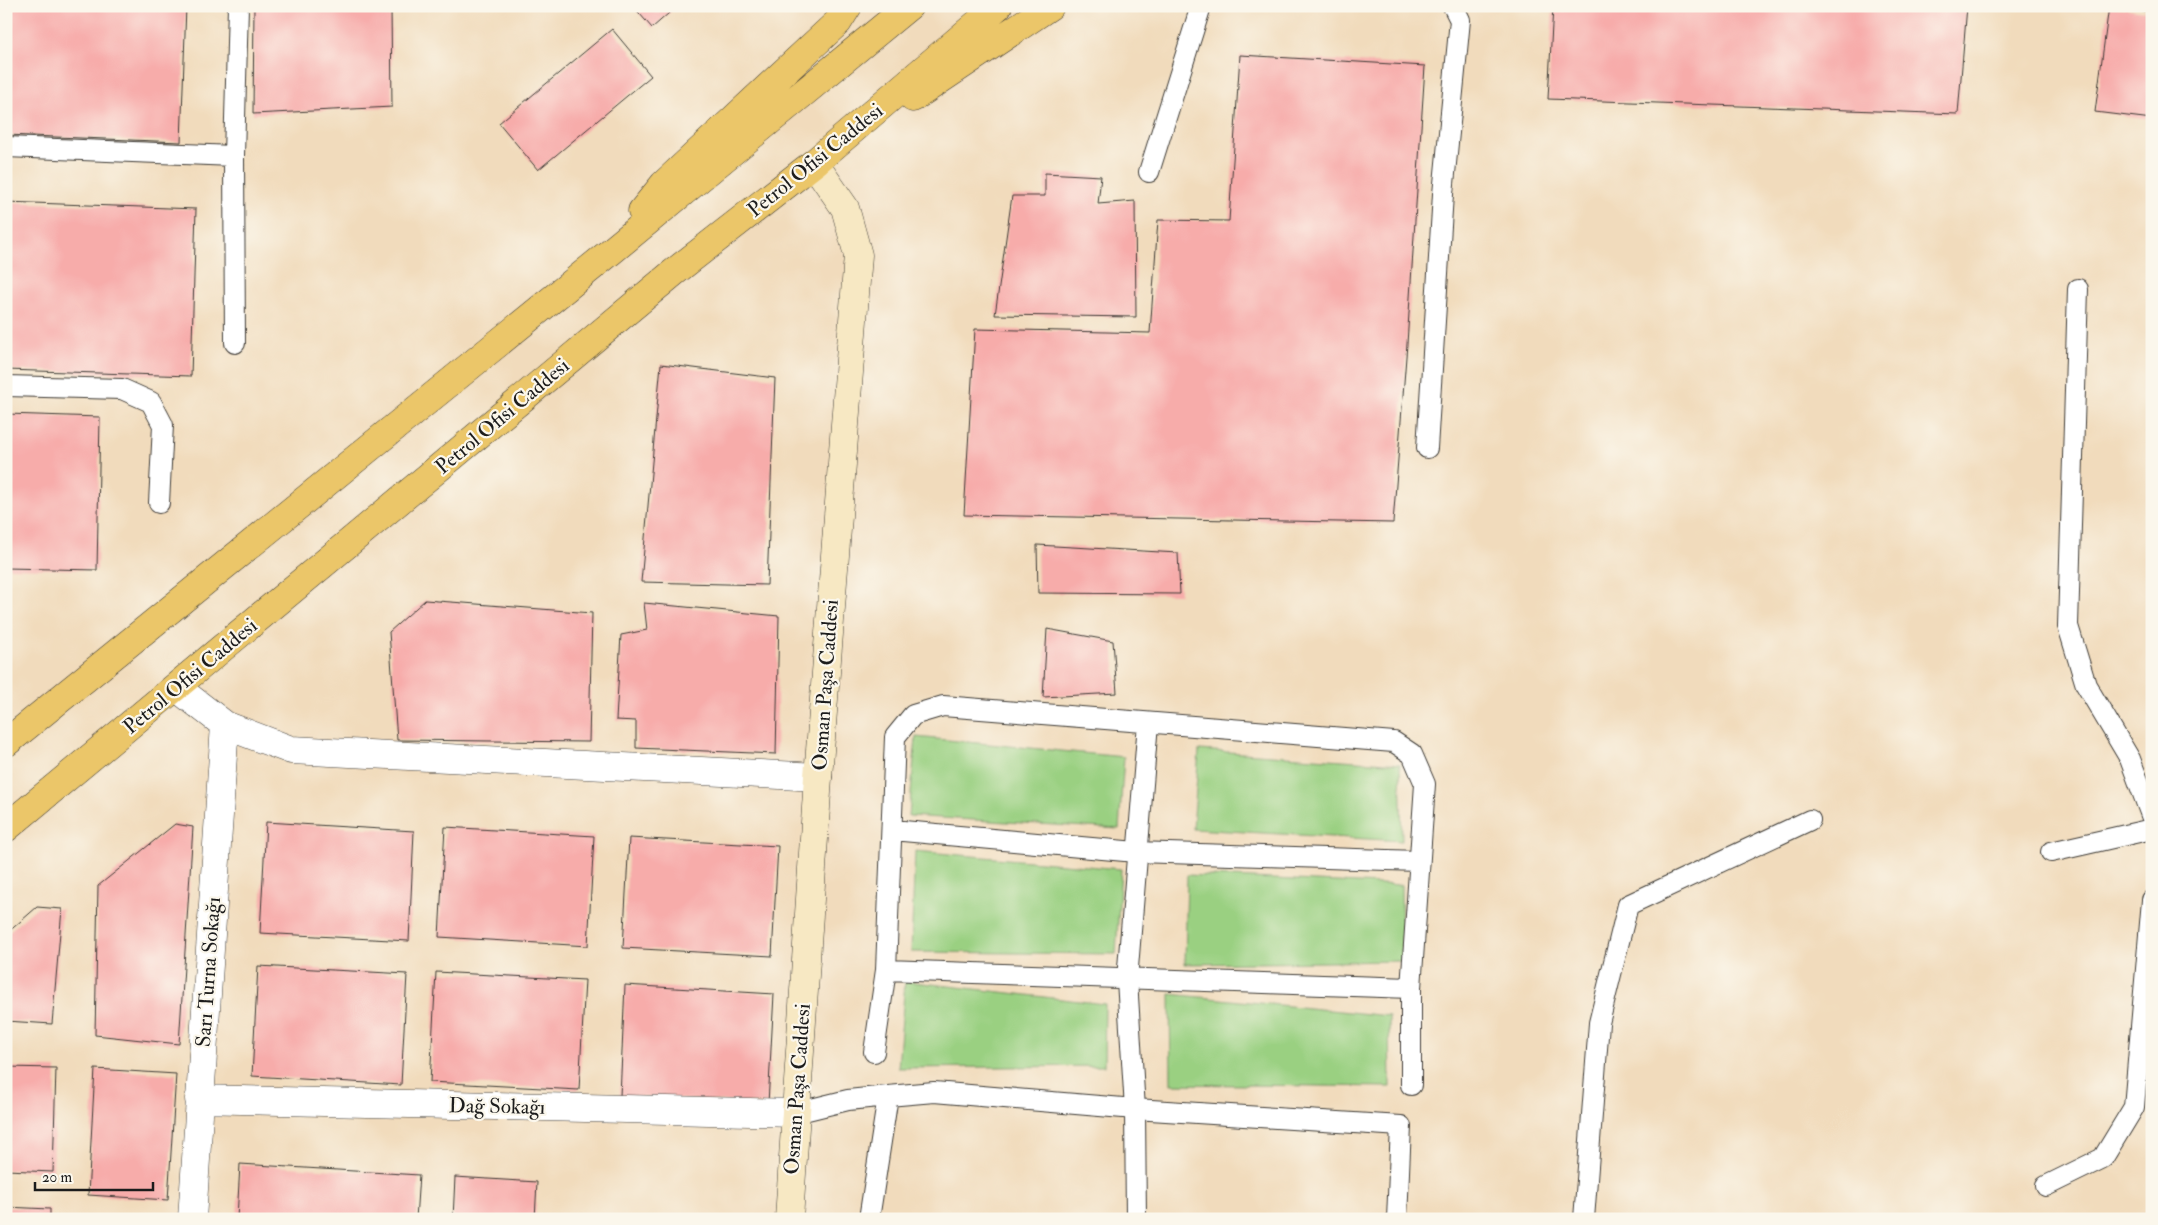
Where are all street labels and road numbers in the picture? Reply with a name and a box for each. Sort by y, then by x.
street label: Petrol Ofisi Caddesi [742,97,889,223]
street label: Petrol Ofisi Caddesi [430,352,575,480]
street label: Osman Paşa Caddesi [806,598,845,771]
street label: Petrol Ofisi Caddesi [118,612,263,740]
street label: Sarı Turna Sokağı [190,896,227,1048]
street label: Osman Paşa Caddesi [778,1002,817,1175]
street label: Dağ Sokağı [448,1092,546,1121]

